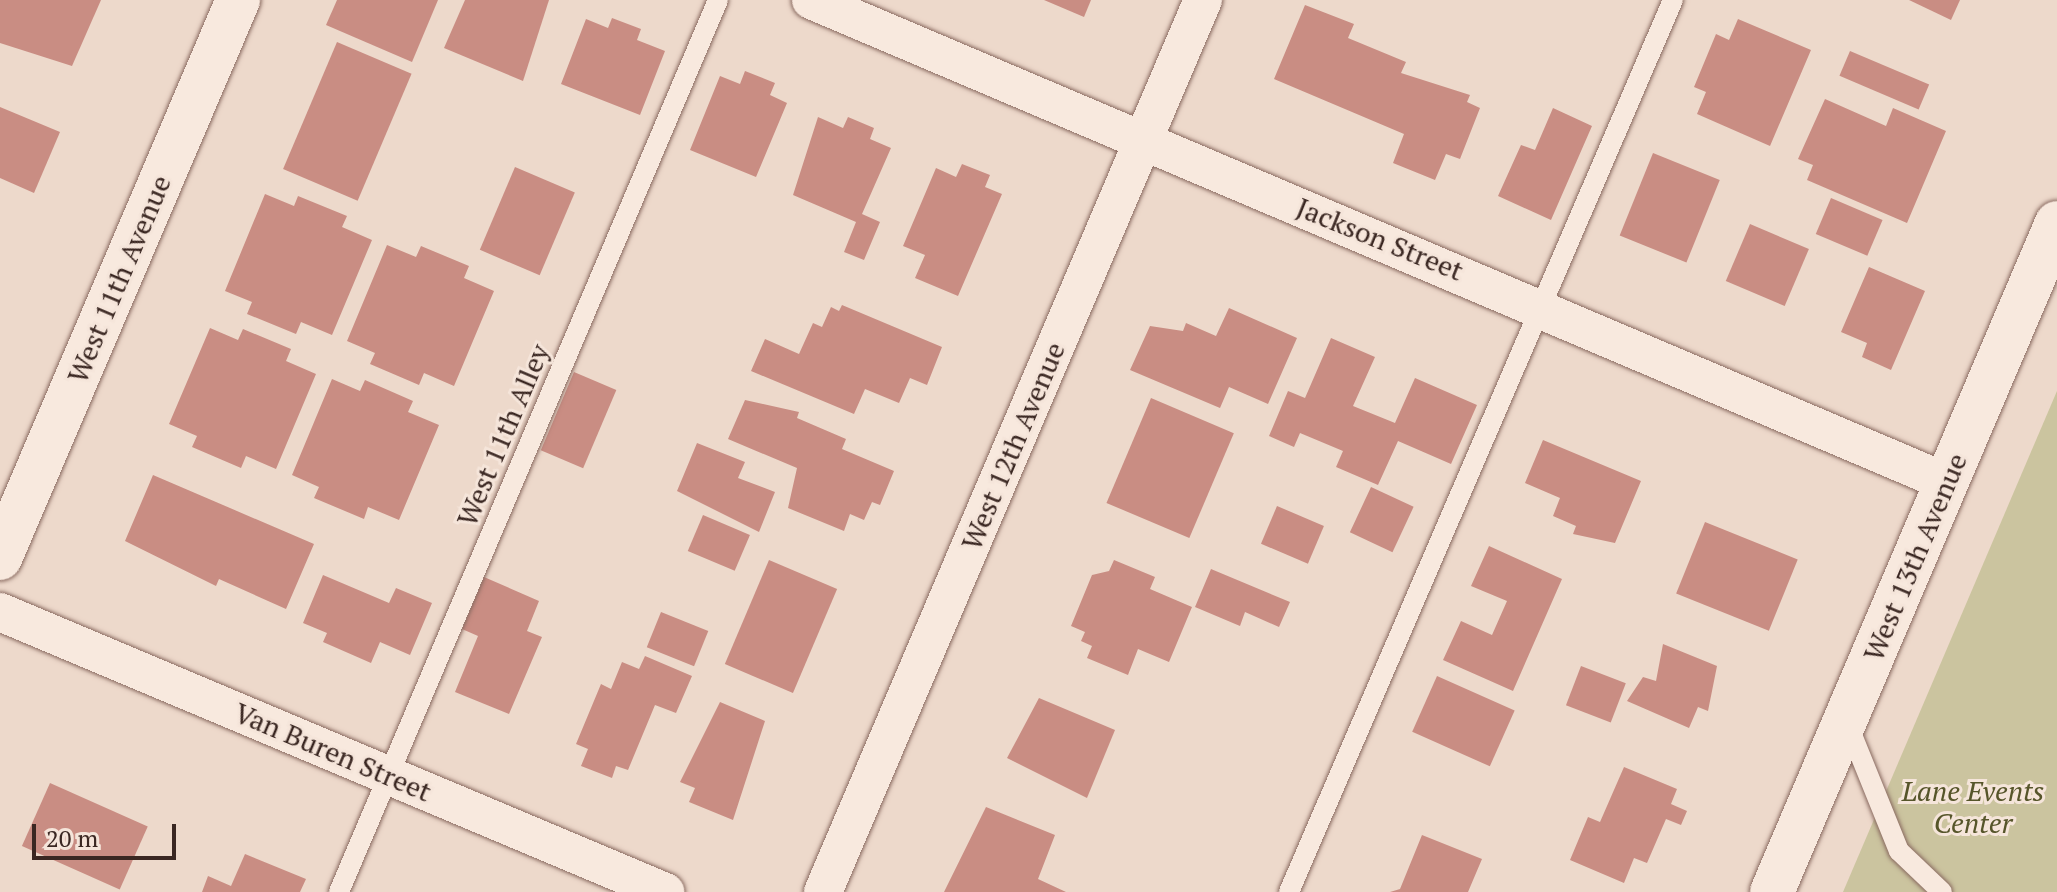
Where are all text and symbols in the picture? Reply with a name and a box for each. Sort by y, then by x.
street label: West 11th Avenue [60,170,178,388]
street label: Jackson Street [1292,190,1468,288]
street label: West 12th Avenue [954,337,1072,555]
street label: West 11th Alley [449,339,557,531]
street label: West 13th Avenue [1856,448,1974,666]
street label: Van Buren Street [229,695,437,809]
park label: Lane Events Center [1902,774,2044,840]
scale bar [36,808,180,858]
text: 20 m [46,822,98,854]

